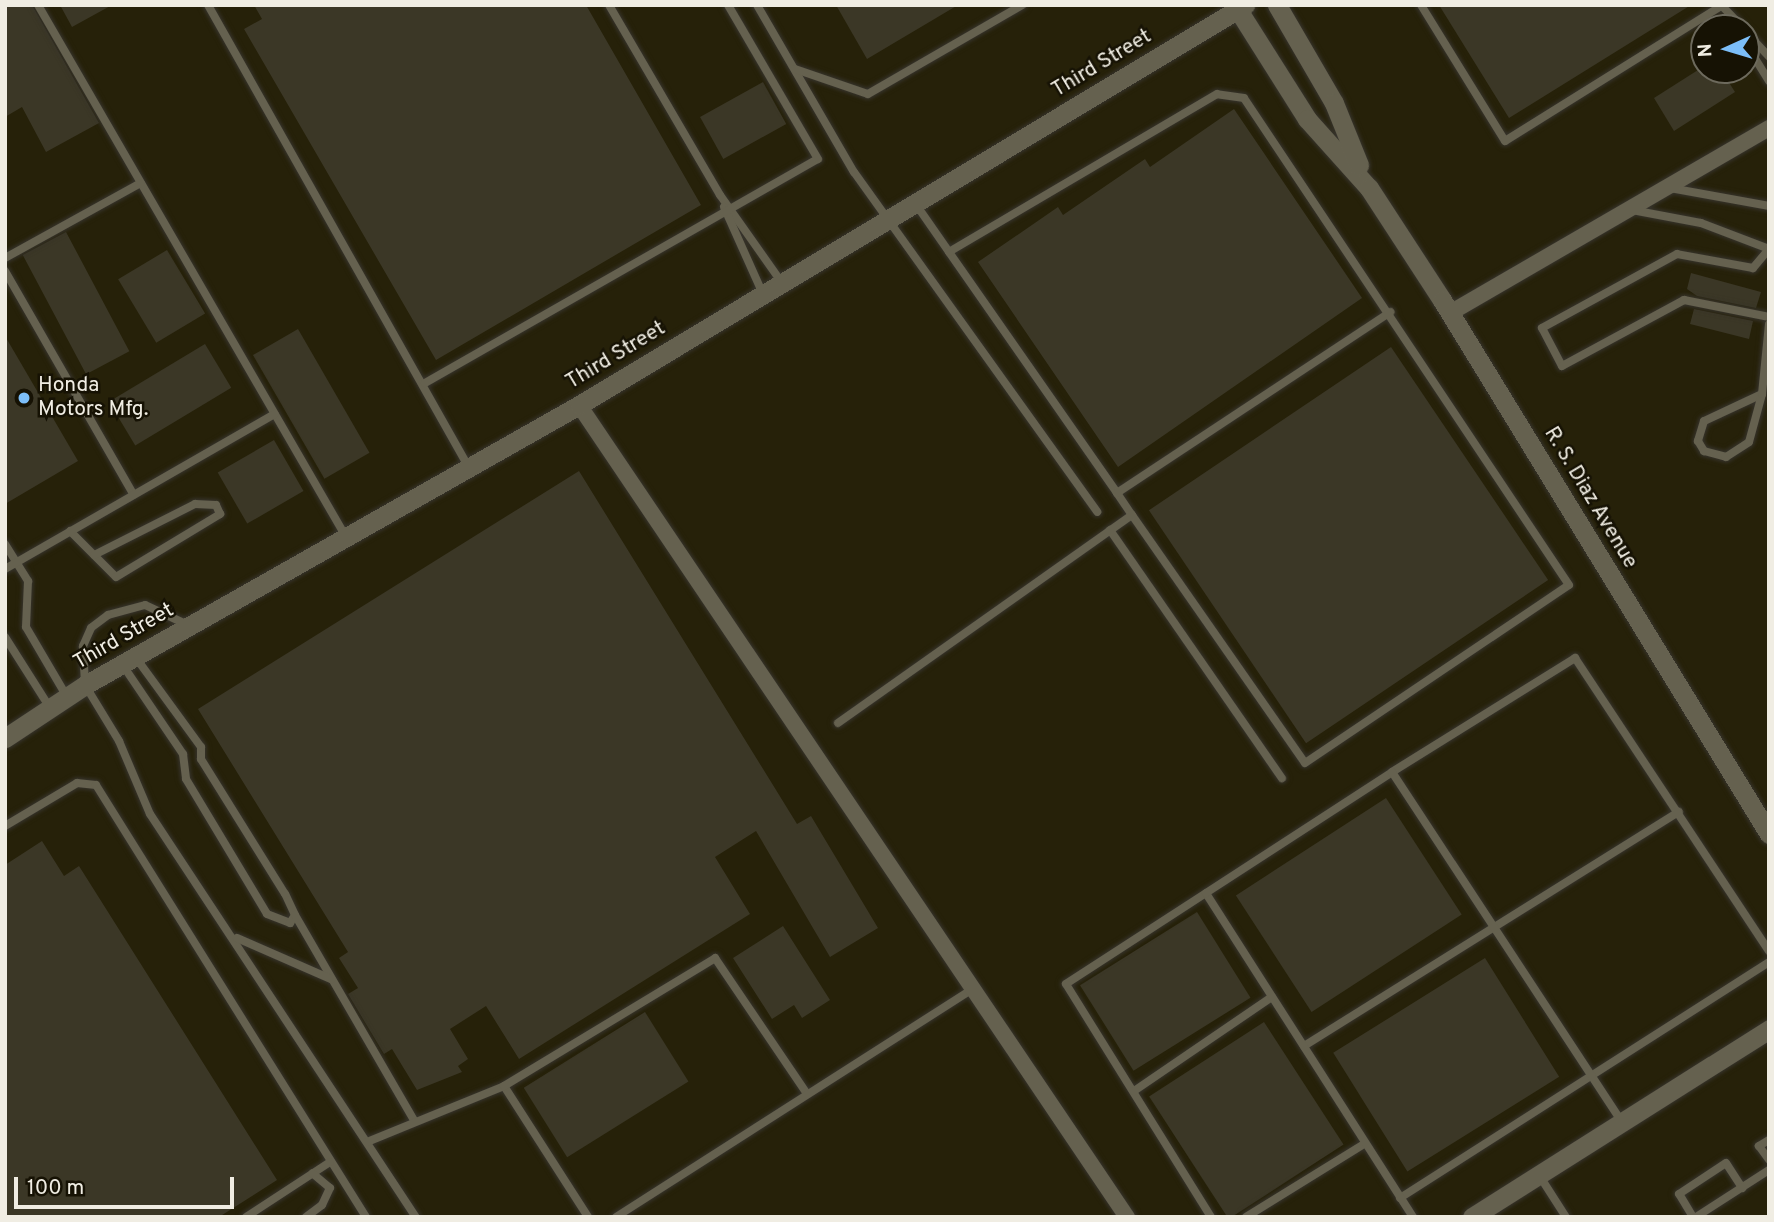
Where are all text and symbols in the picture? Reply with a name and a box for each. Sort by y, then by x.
north arrow [1690,14,1760,84]
street label: Third Street [1048,24,1156,104]
text: N [1694,43,1718,58]
street label: Third Street [562,316,670,396]
place label: Honda Motors Mfg. [38,373,148,423]
marker: Honda Motors Mfg. [16,390,32,406]
street label: R. S. Diaz Avenue [1538,422,1642,574]
street label: Third Street [69,598,179,676]
scale bar [18,1162,238,1206]
text: 100 m [27,1175,84,1202]

